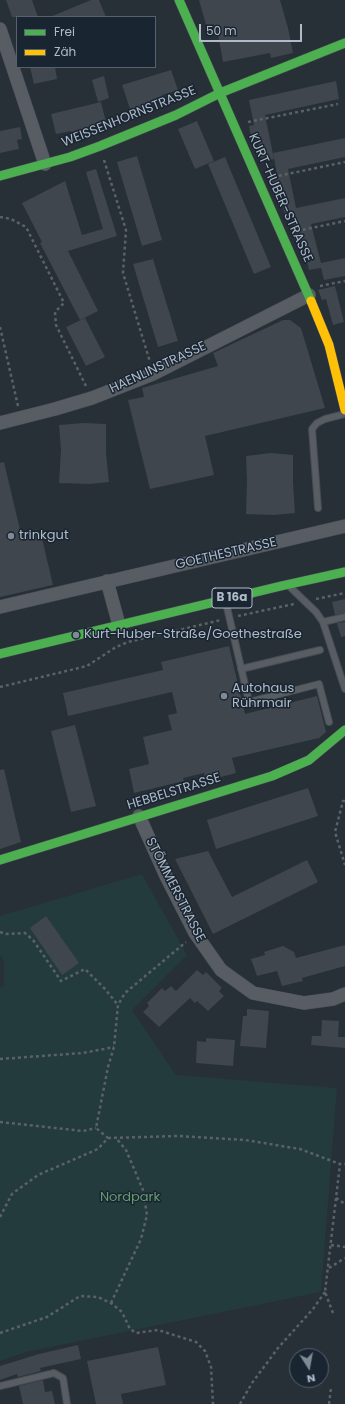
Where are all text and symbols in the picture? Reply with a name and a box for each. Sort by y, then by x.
legend [16,16,156,68]
scale bar [201,16,304,42]
text: 50 m [206,22,237,39]
text: Frei [54,23,75,40]
text: Zäh [54,43,76,60]
street label: WEISSENHORNSTRASSE [60,83,198,151]
street label: KURT-HUBER-STRASSE [245,131,315,265]
street label: HAENLINSTRASSE [107,339,209,397]
place label: trinkgut [19,528,69,544]
marker: trinkgut [6,531,16,541]
street label: GOETHESTRASSE [174,535,278,573]
road number: B 16a [212,588,252,608]
place label: Kurt-Huber-Straße/Goethestraße [84,627,302,643]
marker: Kurt-Huber-Straße/Goethestraße [71,630,81,640]
place label: Autohaus Rührmair [232,681,294,712]
marker: Autohaus Rührmair [219,691,229,701]
street label: HEBBELSTRASSE [125,770,223,814]
street label: STÖMMERSTRASSE [142,835,208,945]
park label: Nordpark [100,1190,160,1206]
north arrow [289,1348,329,1388]
text: N [306,1370,317,1387]

